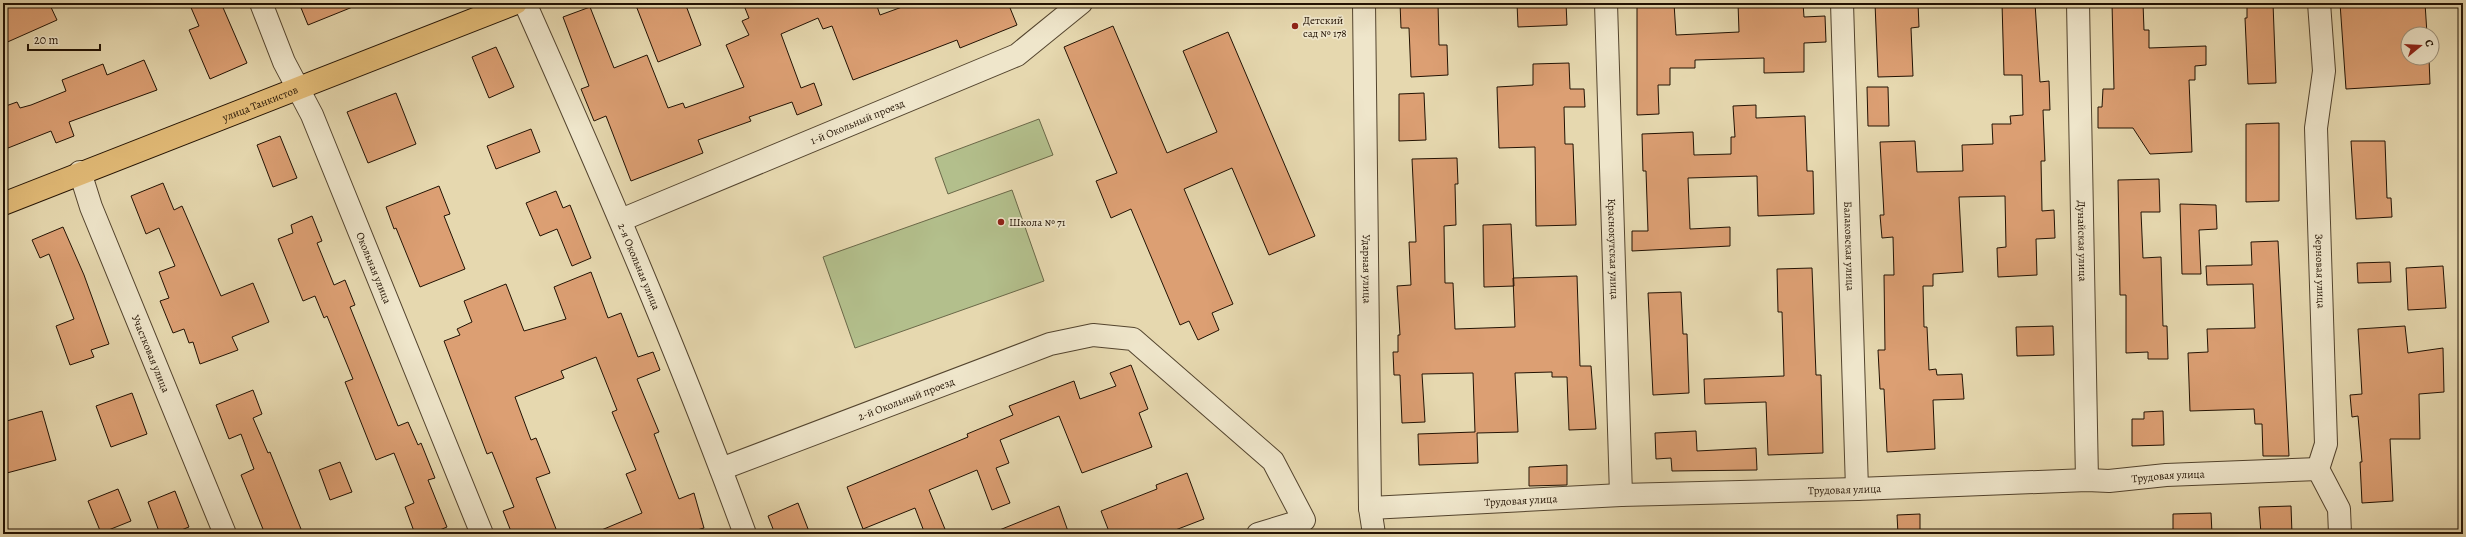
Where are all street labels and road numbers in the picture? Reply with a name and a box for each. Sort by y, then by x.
street label: улица Танкистов [219,82,300,126]
street label: 1-й Окольный проезд [808,95,907,148]
street label: Краснокутская улица [1604,198,1622,301]
street label: Дунайская улица [2074,200,2090,282]
street label: Балаковская улица [1840,201,1858,292]
street label: 2-я Окольная улица [614,221,664,313]
street label: Окольная улица [352,230,395,307]
street label: Ударная улица [1359,234,1375,304]
street label: Зерновая улица [2311,234,2329,310]
street label: Участковая улица [128,312,174,396]
street label: 2-й Окольный проезд [856,374,957,424]
street label: Трудовая улица [2131,466,2206,487]
street label: Трудовая улица [1808,481,1882,498]
street label: Трудовая улица [1484,491,1559,510]

